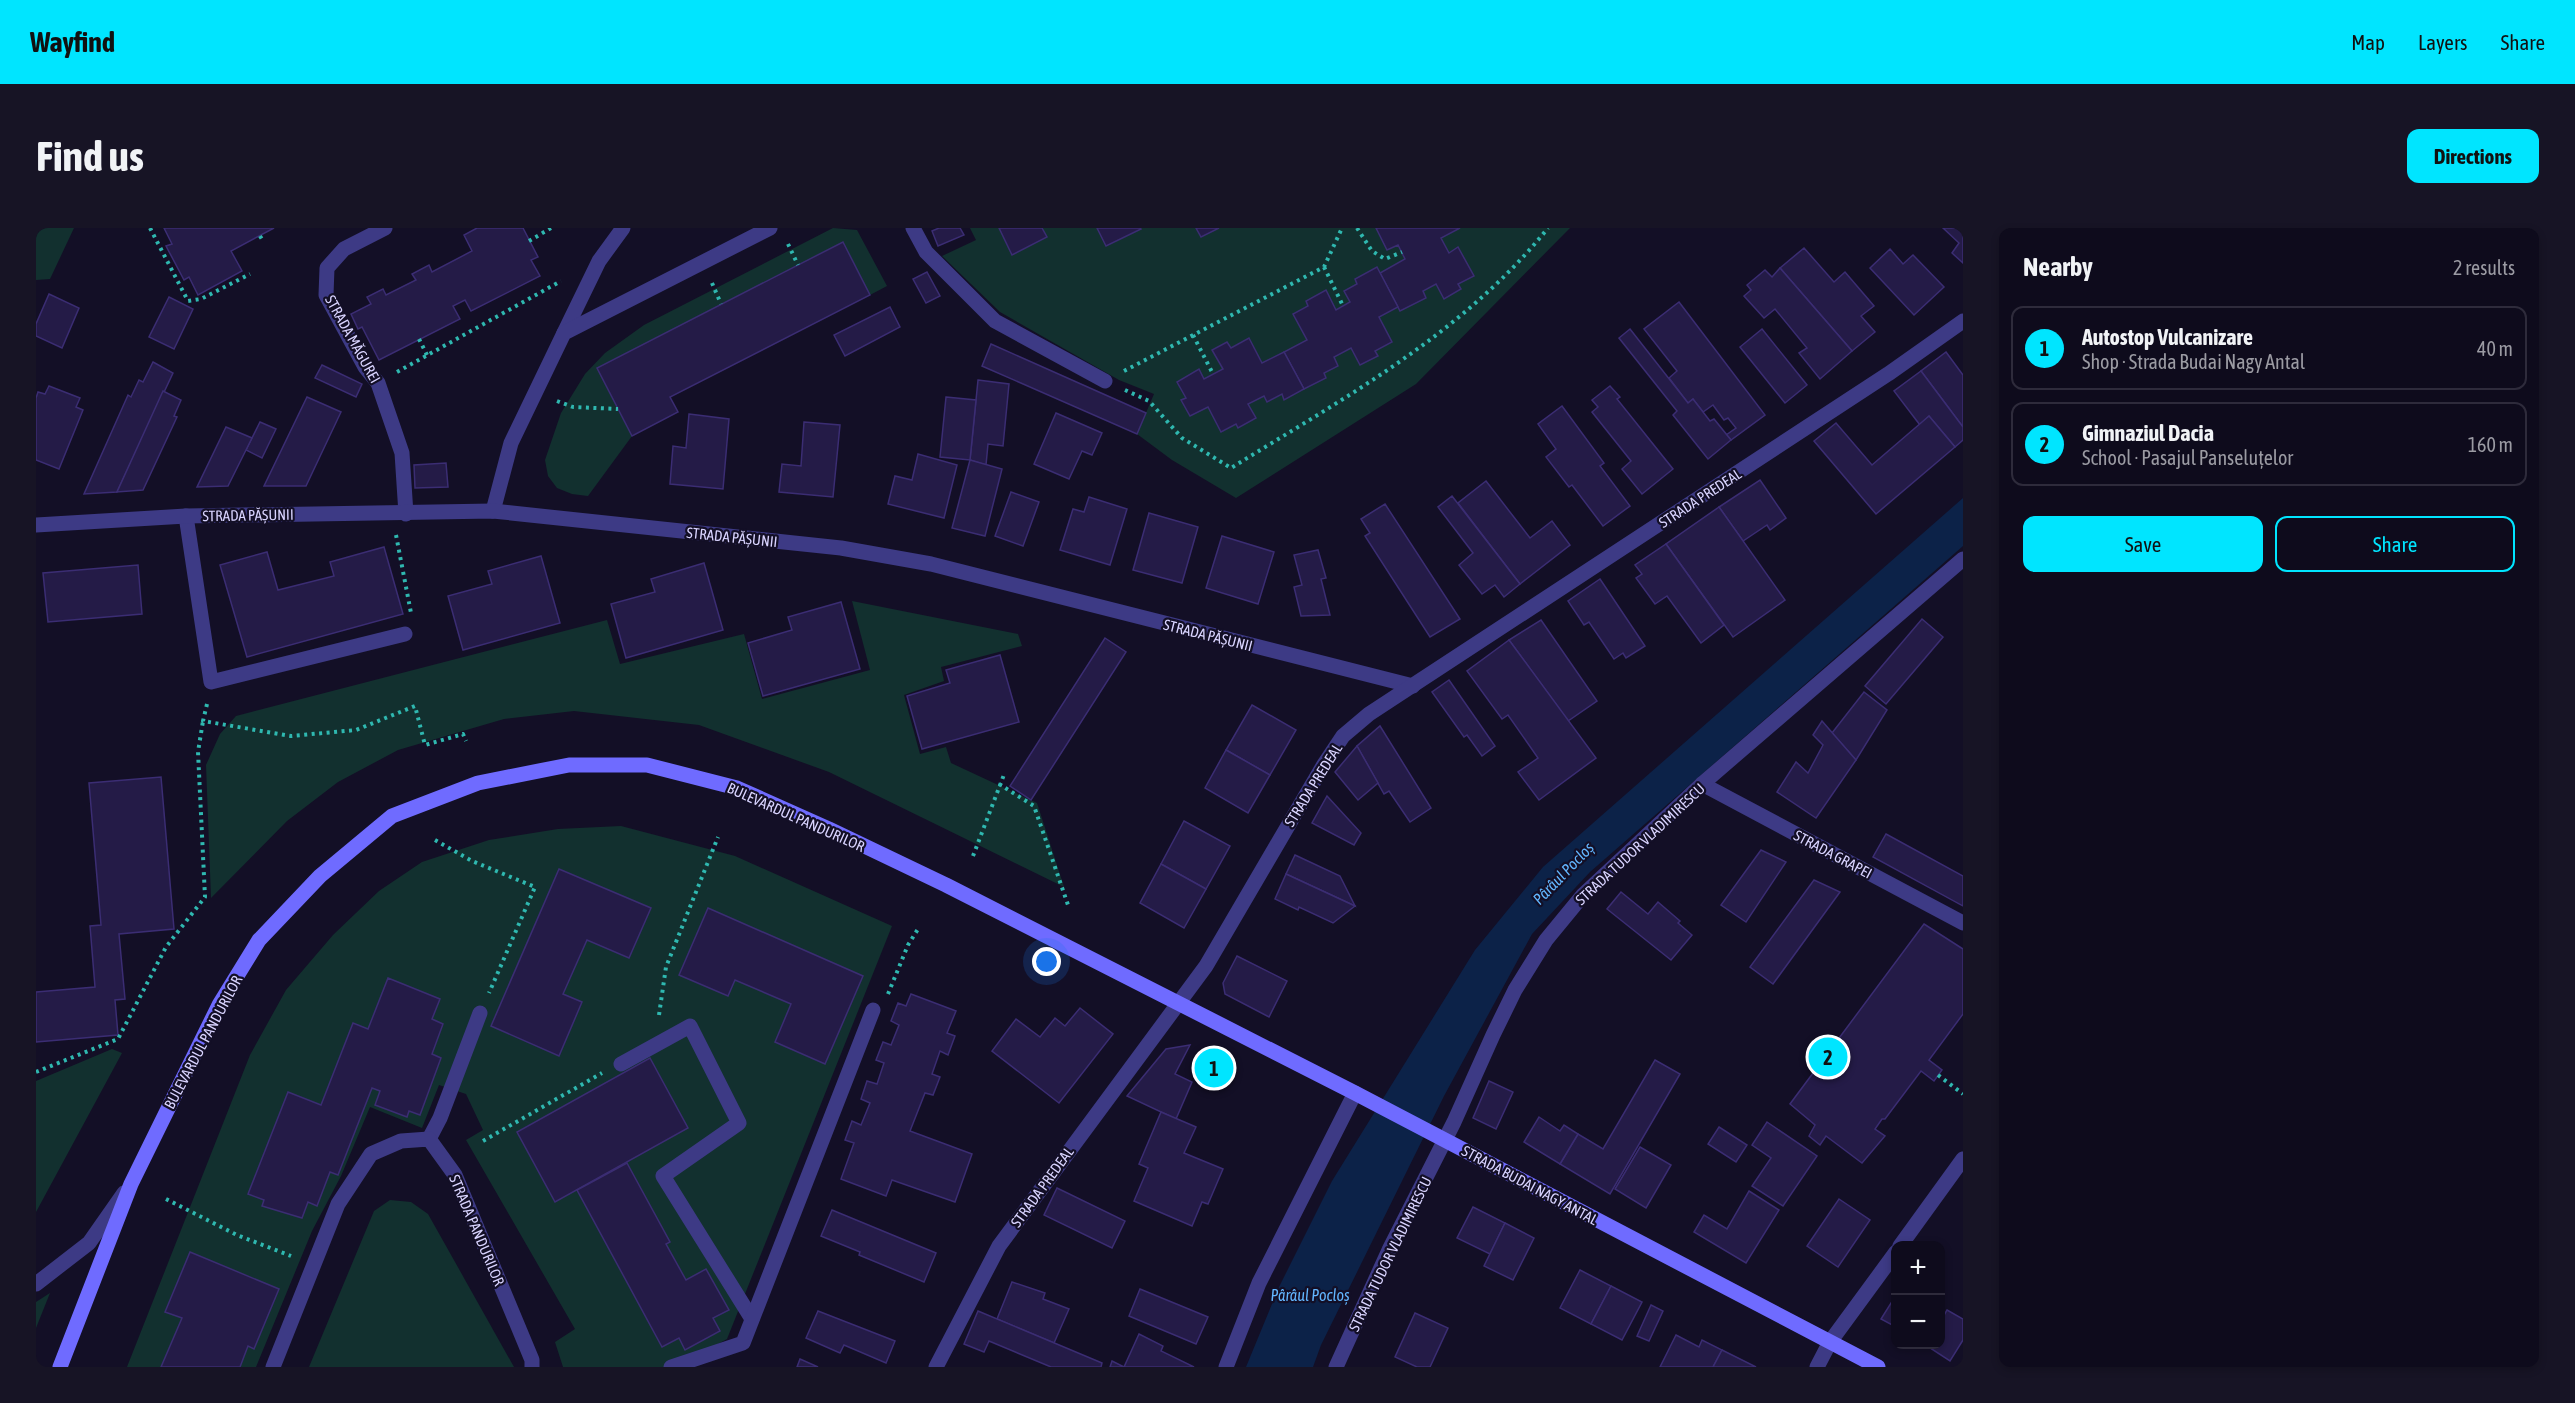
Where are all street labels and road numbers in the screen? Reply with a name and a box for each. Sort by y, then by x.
street label: STRADA MĂGUREI [322,292,384,386]
street label: STRADA PREDEAL [1656,465,1745,531]
street label: STRADA PĂȘUNII [202,506,294,524]
street label: STRADA PĂȘUNII [686,524,778,550]
street label: STRADA PĂȘUNII [1162,616,1254,654]
street label: STRADA PREDEAL [1281,740,1345,830]
street label: BULEVARDUL PANDURILOR [725,779,868,855]
street label: STRADA TUDOR VLADIMIRESCU [1572,780,1708,908]
street label: STRADA GRAPEI [1791,826,1875,882]
street label: BULEVARDUL PANDURILOR [161,972,246,1112]
street label: STRADA BUDAI NAGY ANTAL [1459,1142,1601,1228]
street label: STRADA PREDEAL [1007,1144,1077,1230]
street label: STRADA PANDURILOR [446,1172,508,1288]
street label: STRADA TUDOR VLADIMIRESCU [1345,1174,1435,1334]

